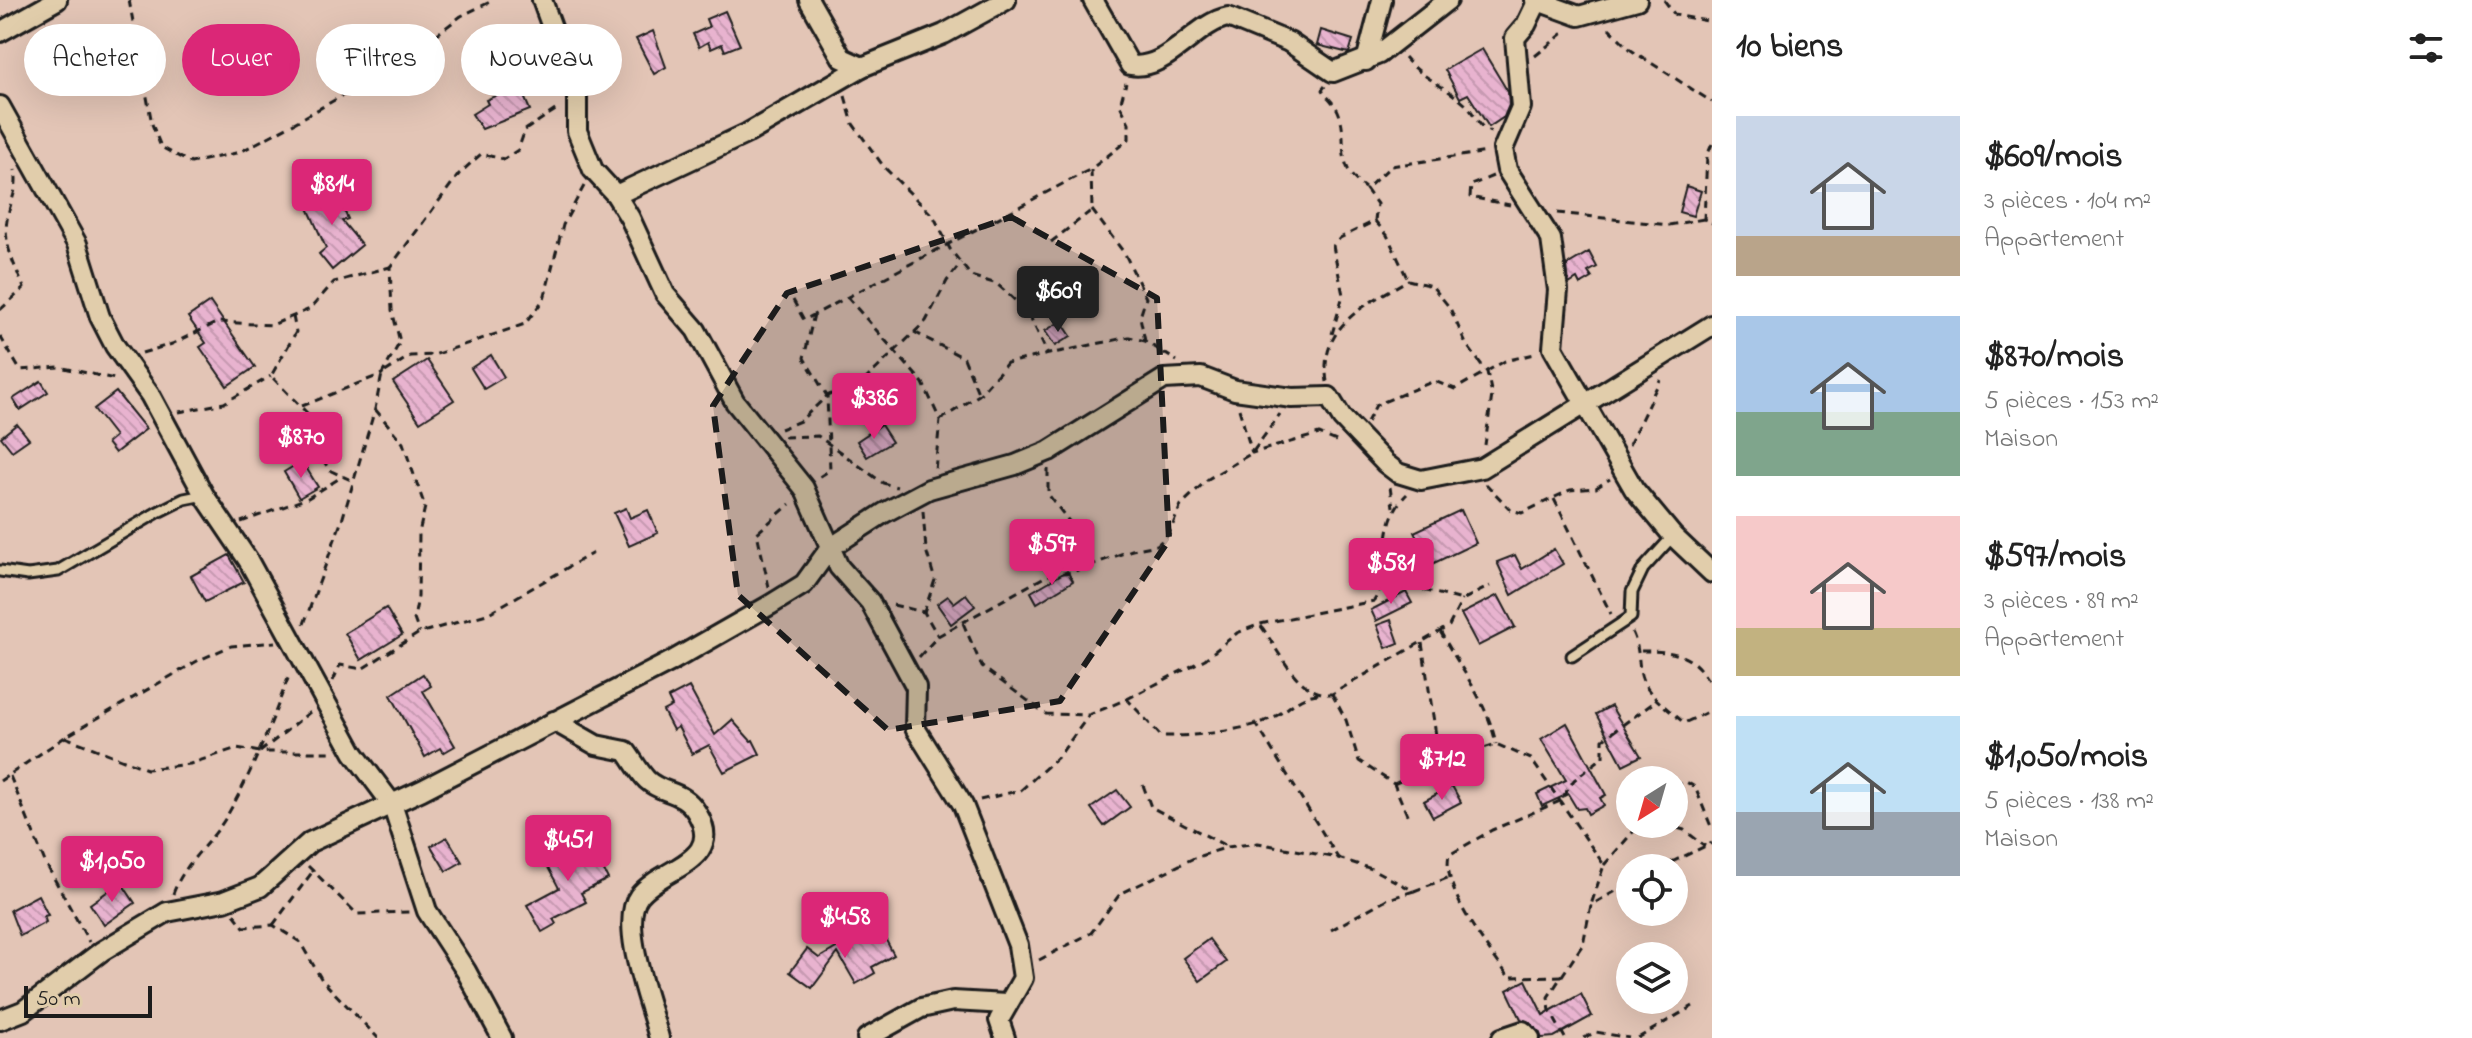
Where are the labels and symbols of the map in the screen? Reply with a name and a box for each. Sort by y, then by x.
pin: $814 [285,159,379,227]
pin: $609 [1011,266,1105,334]
pin: $386 [827,373,921,441]
pin: $870 [254,412,348,480]
pin: $597 [1005,519,1099,587]
pin: $581 [1344,538,1438,606]
pin: $712 [1395,734,1489,802]
north arrow [1616,766,1688,838]
pin: $451 [521,815,615,883]
pin: $1,050 [47,836,177,904]
pin: $458 [798,892,892,960]
scale bar [24,982,152,1018]

